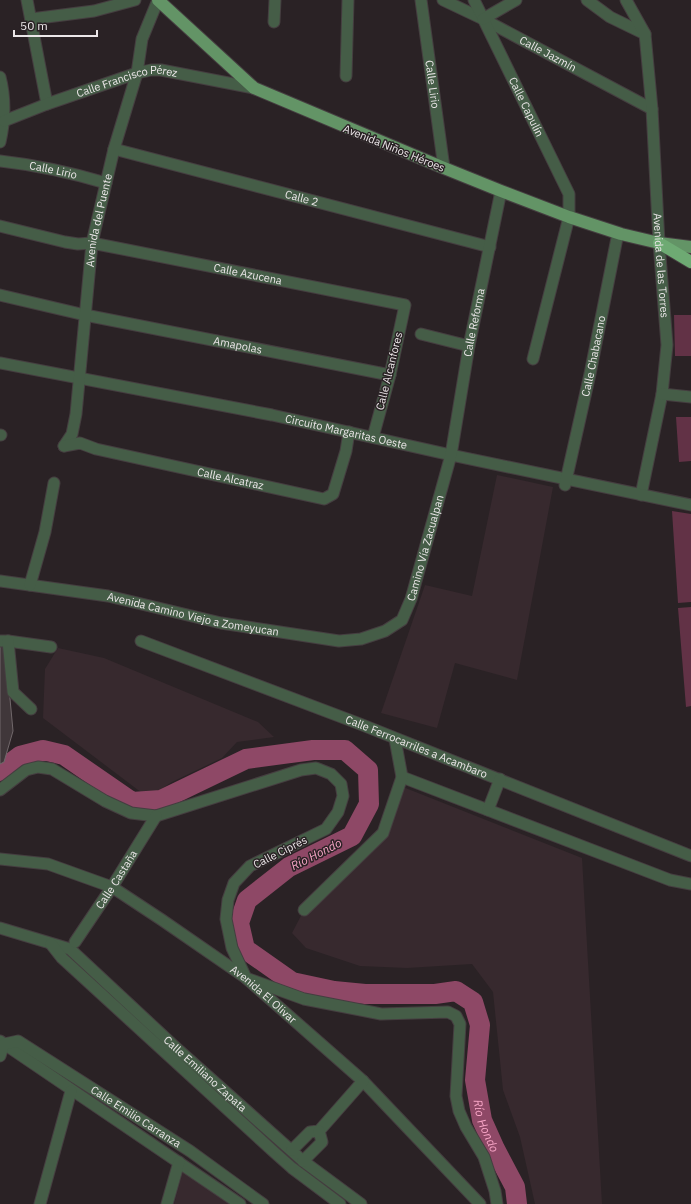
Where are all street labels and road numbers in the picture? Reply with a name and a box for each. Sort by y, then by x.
street label: Calle Jazmín [517,33,579,75]
street label: Calle Lirio [422,59,443,109]
street label: Calle Francisco Pérez [74,63,179,100]
street label: Calle Capulín [506,75,547,139]
street label: Avenida Niños Héroes [341,121,447,175]
street label: Calle Lirio [28,158,79,182]
street label: Avenida del Puente [83,172,115,268]
street label: Calle 2 [284,187,320,209]
street label: Avenida de las Torres [650,213,672,318]
street label: Calle Azucena [212,260,283,288]
street label: Calle Reforma [460,287,488,358]
street label: Calle Chabacano [578,314,608,398]
street label: Calle Alcanfores [373,330,405,412]
street label: Amapolas [212,333,263,357]
street label: Circuito Margaritas Oeste [284,411,409,452]
street label: Calle Alcatraz [196,464,265,493]
street label: Camino Vía Zacualpan [404,493,447,603]
street label: Avenida Camino Viejo a Zomeyucan [106,589,280,639]
street label: Calle Ferrocarriles a Acambaro [343,712,490,781]
street label: Calle Ciprés [251,832,309,872]
street label: Calle Castaña [92,847,140,912]
street label: Avenida El Olivar [227,962,300,1026]
street label: Calle Emiliano Zapata [161,1033,250,1115]
street label: Calle Emilio Carranza [88,1082,184,1151]

